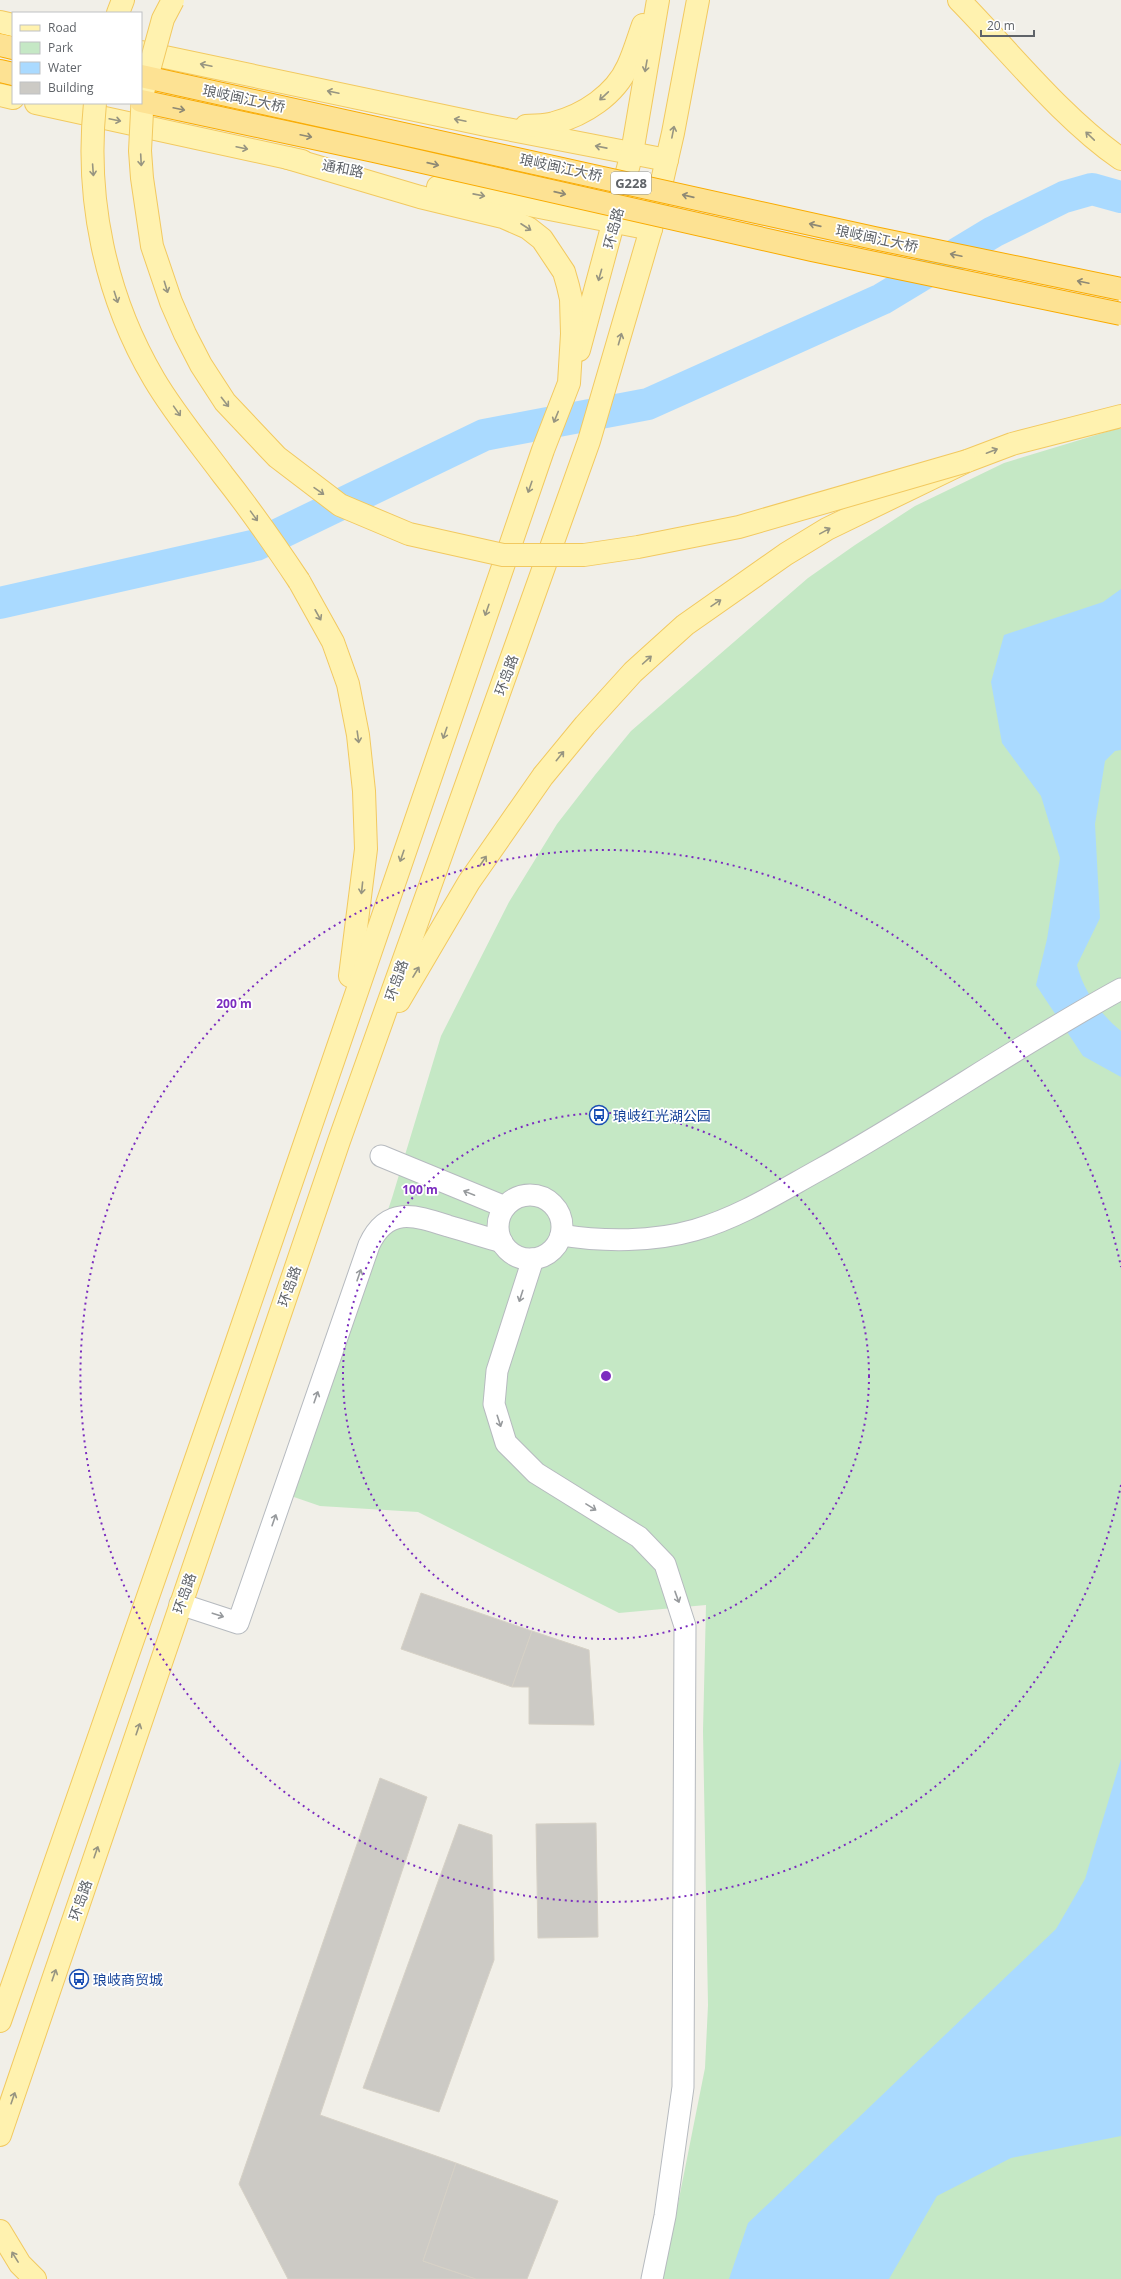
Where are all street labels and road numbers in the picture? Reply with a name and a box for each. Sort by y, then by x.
street label: 琅岐闽江大桥 [201,80,287,116]
street label: 琅岐闽江大桥 [518,149,604,185]
street label: 通和路 [321,155,365,181]
road number: G228 [611,172,651,194]
street label: 环岛路 [598,205,628,251]
street label: 琅岐闽江大桥 [834,220,920,256]
street label: 环岛路 [490,652,522,698]
street label: 环岛路 [380,957,412,1003]
street label: 环岛路 [273,1263,305,1309]
street label: 环岛路 [168,1570,200,1616]
street label: 环岛路 [64,1877,96,1923]

